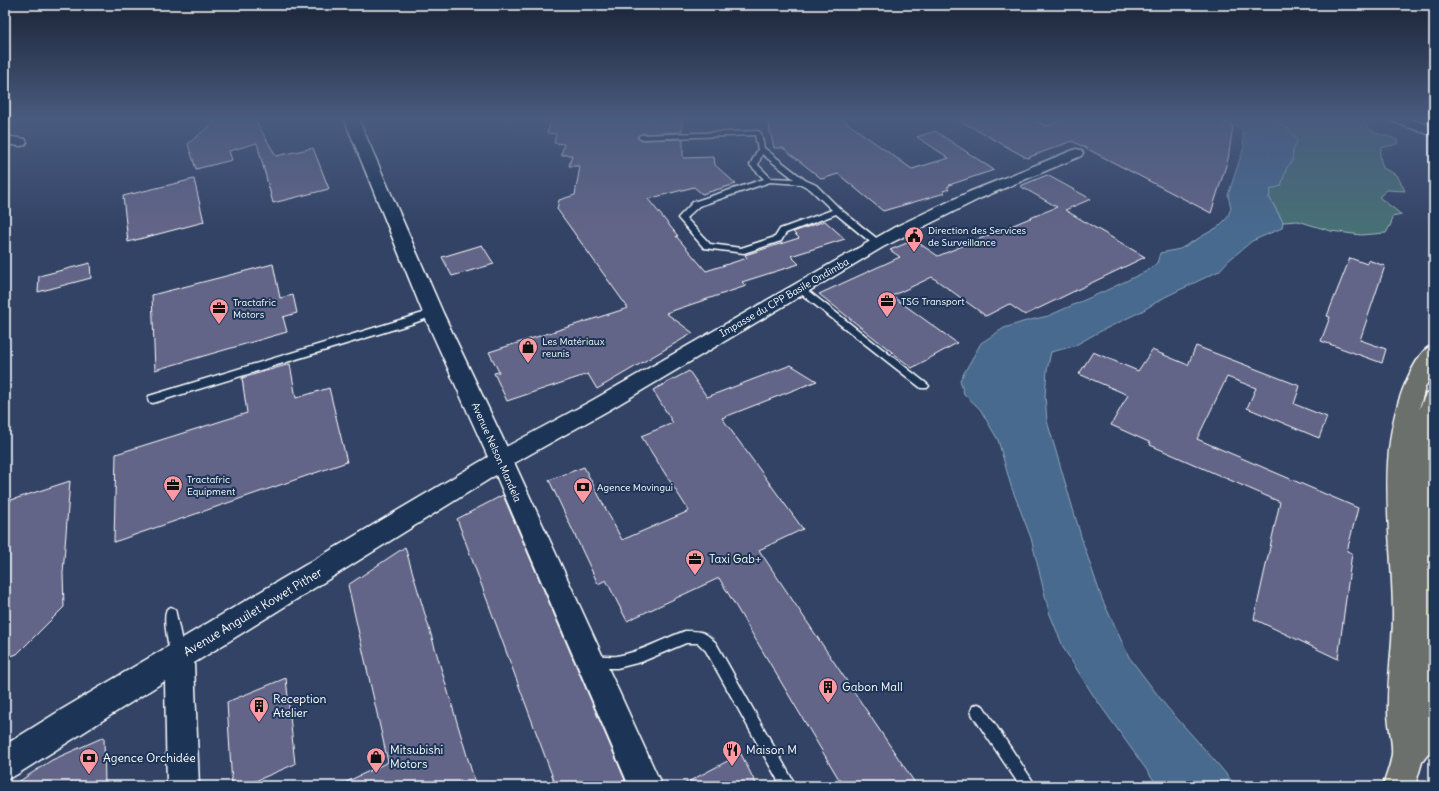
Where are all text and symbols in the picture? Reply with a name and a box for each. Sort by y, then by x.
place label: Direction des Services de Surveillance [928,224,1027,249]
public building icon: Direction des Services de Surveillance [903,225,925,253]
street label: Impasse du CPP Basile Ondimba [717,255,851,340]
office icon: TSG Transport [876,290,898,318]
place label: TSG Transport [901,295,965,308]
place label: Tractafric Motors [233,296,276,321]
office icon: Tractafric Motors [208,297,230,325]
place label: Les Matériaux reunis [542,335,605,360]
shop icon: Les Matériaux reunis [517,336,539,364]
street label: Avenue Nelson Mandela [469,400,524,504]
place label: Tractafric Equipment [187,473,236,498]
office icon: Tractafric Equipment [162,474,184,502]
bank icon: Agence Movingui [572,476,594,504]
place label: Agence Movingui [597,481,673,494]
office icon: Taxi Gab+ [684,548,706,576]
place label: Taxi Gab+ [709,551,761,566]
street label: Avenue Anguilet Kowet Pither [181,564,325,659]
building icon: Gabon Mall [817,676,839,704]
place label: Gabon Mall [842,679,903,694]
place label: Reception Atelier [273,691,326,720]
building icon: Reception Atelier [248,695,270,723]
restaurant icon: Maison M [721,739,743,767]
place label: Mitsubishi Motors [390,742,443,771]
place label: Maison M [746,742,797,757]
shop icon: Mitsubishi Motors [365,746,387,774]
bank icon: Agence Orchidée [78,747,100,775]
place label: Agence Orchidée [103,750,196,765]

